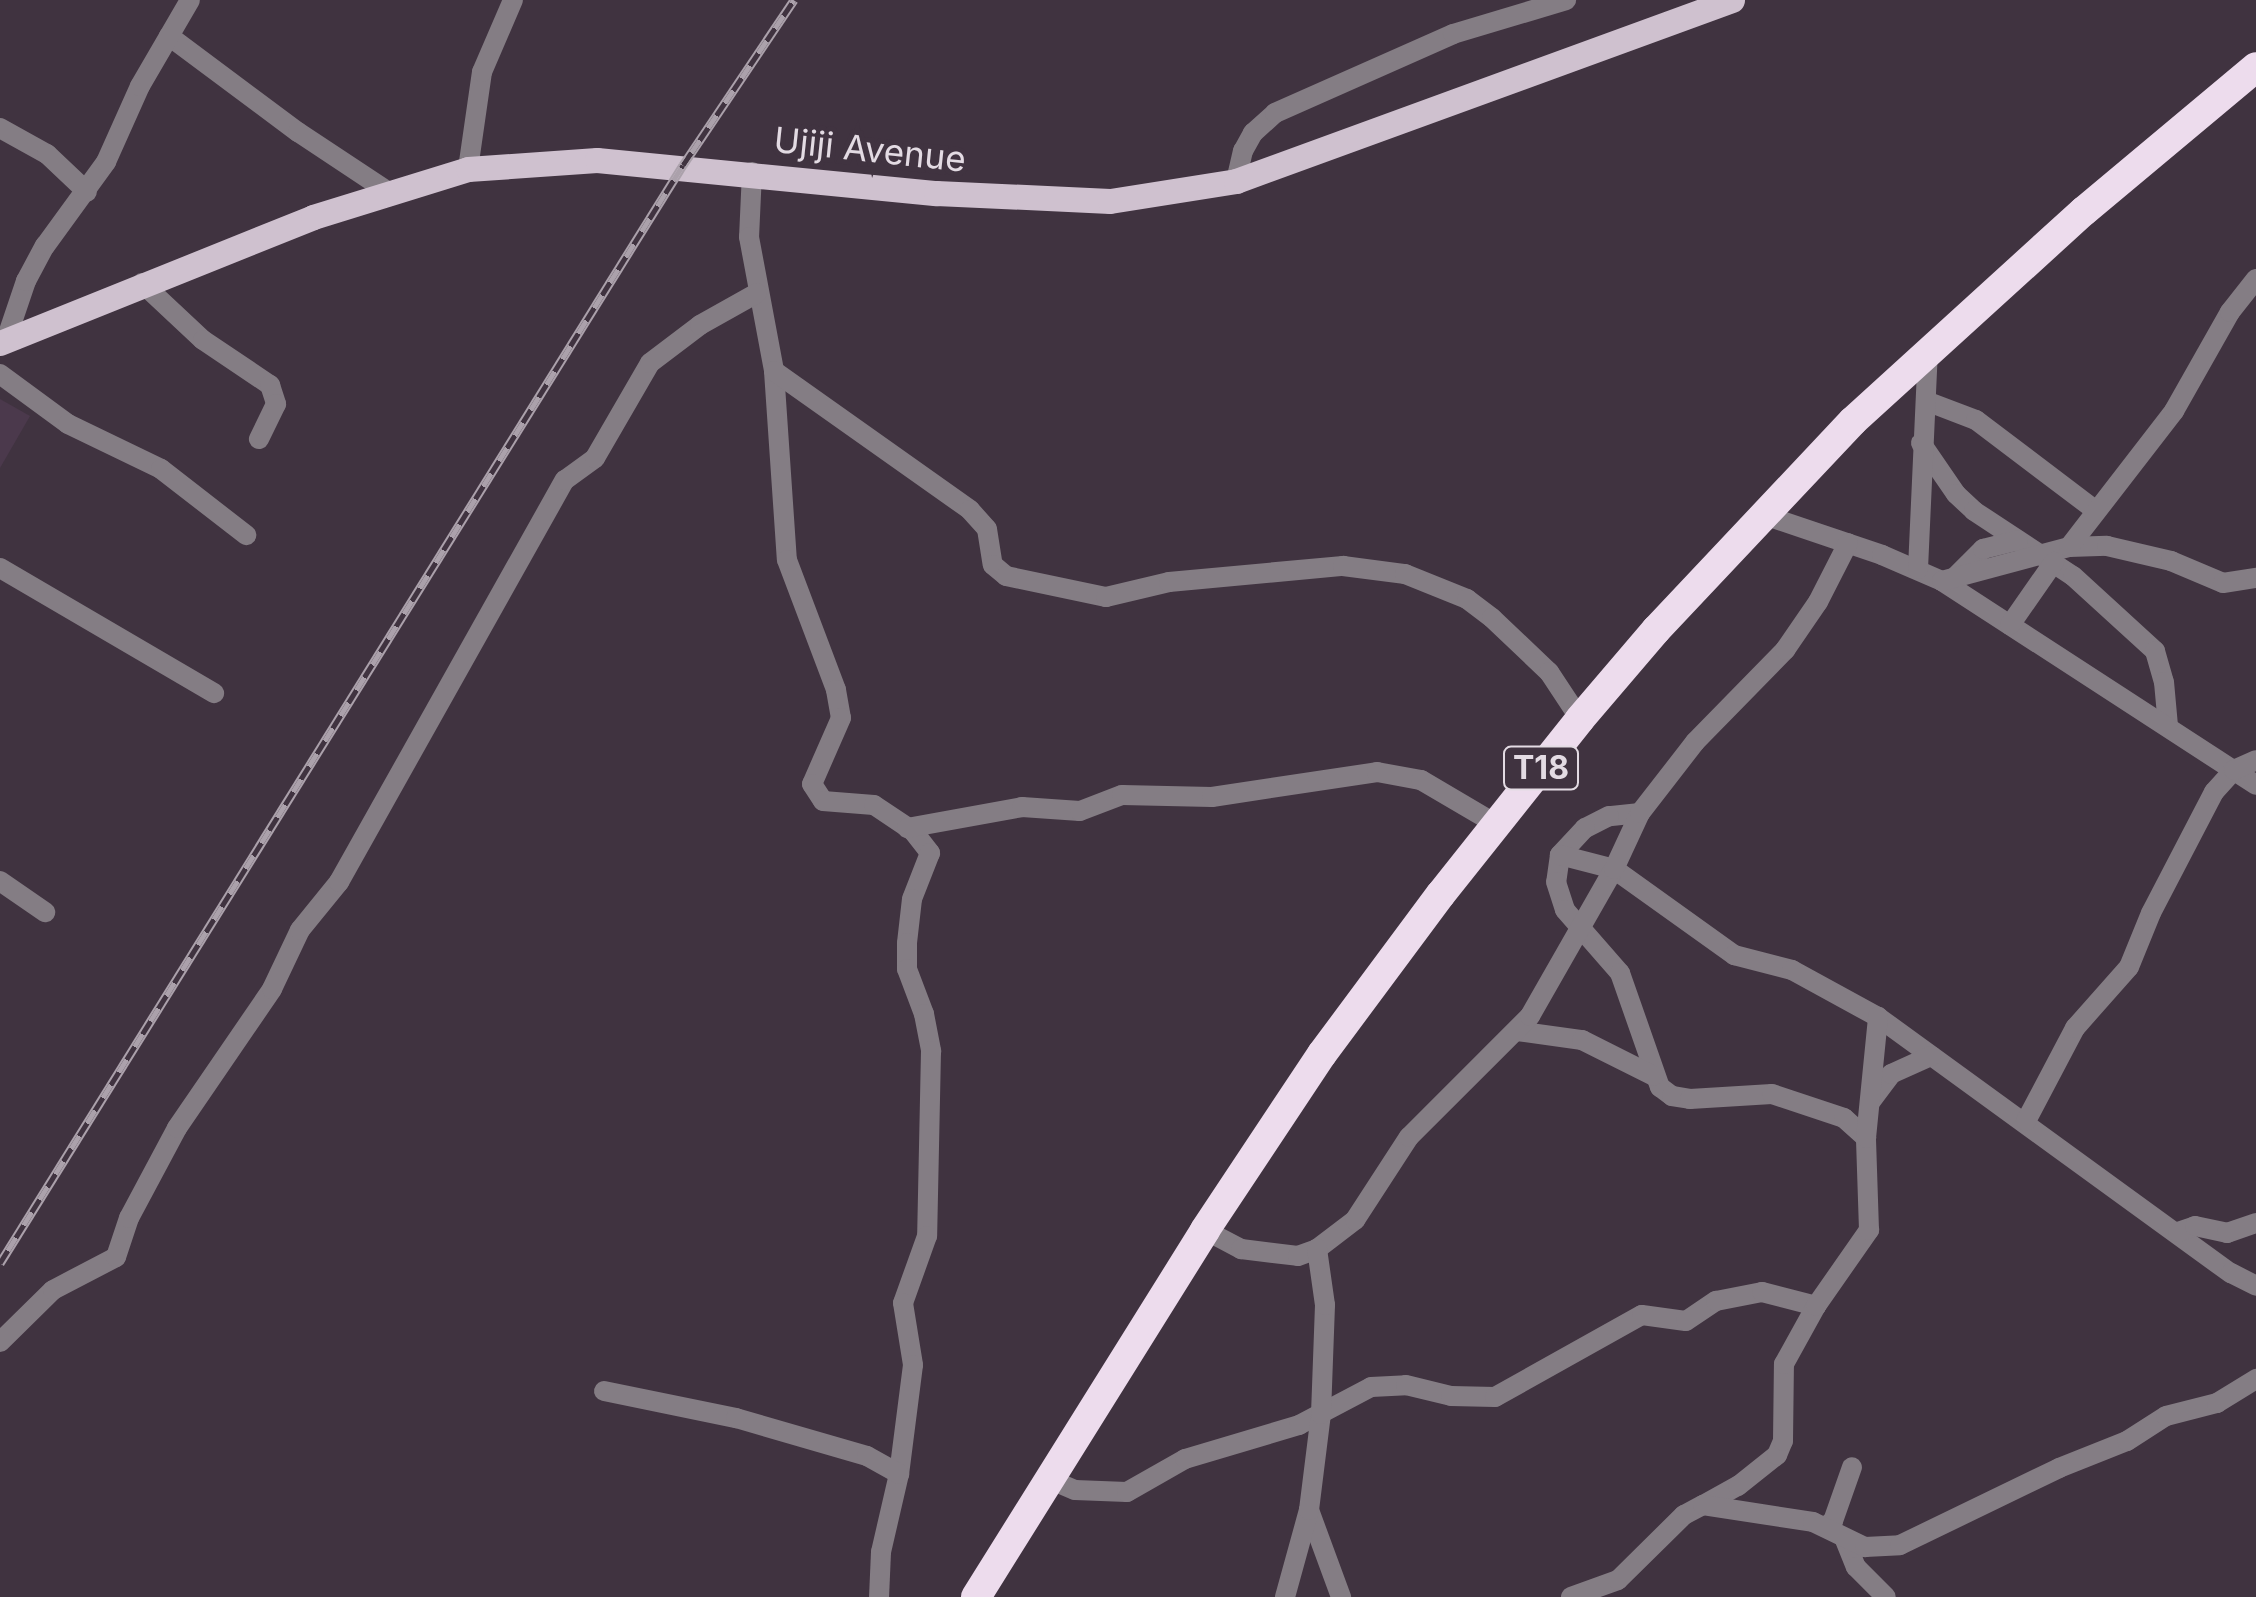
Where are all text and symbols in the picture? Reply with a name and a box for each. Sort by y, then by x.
street label: Ujiji Avenue [772,118,968,180]
road number: T18 [1501,741,1581,795]

